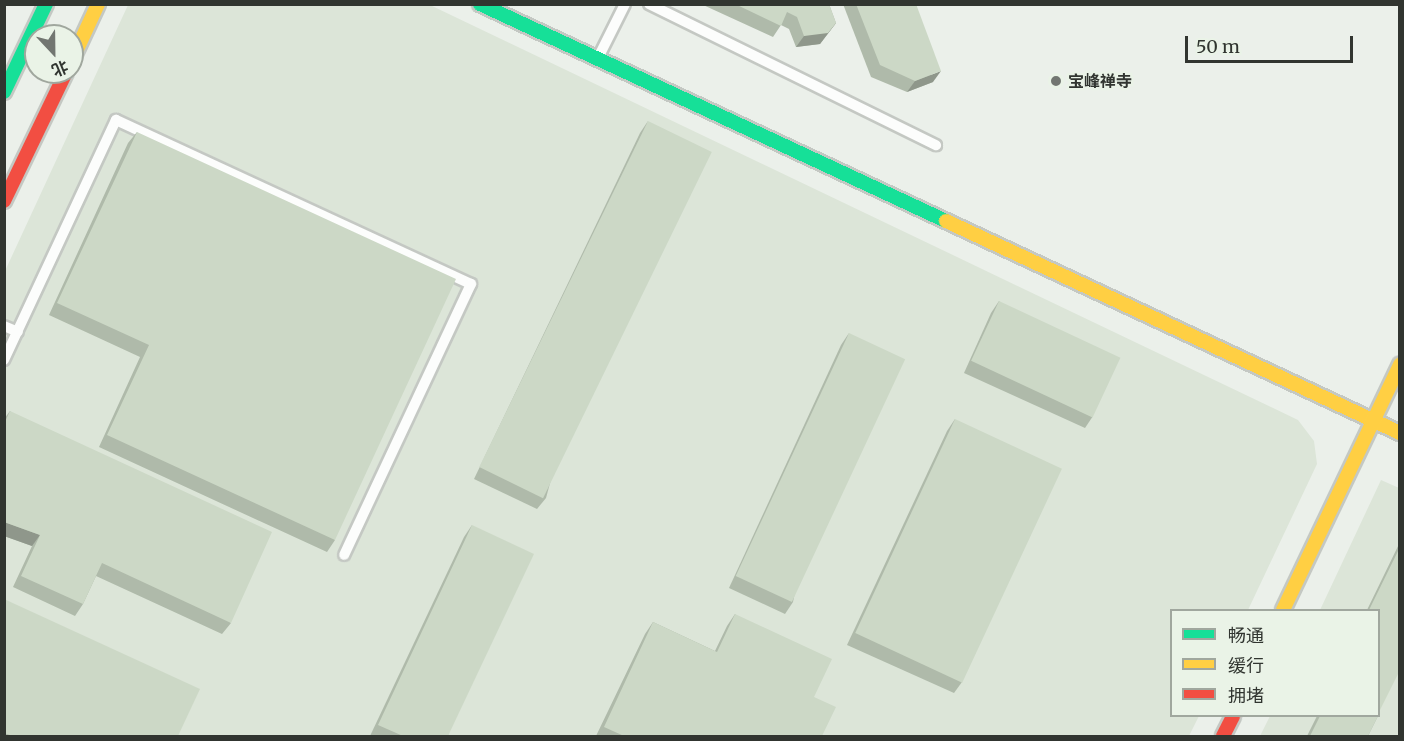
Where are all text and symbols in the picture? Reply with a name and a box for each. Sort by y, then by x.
north arrow [24,24,84,84]
scale bar [1188,24,1356,62]
text: 50 m [1196,35,1240,58]
text: 北 [49,57,71,81]
place label: 宝峰禅寺 [1068,71,1132,91]
marker: 宝峰禅寺 [1049,74,1063,88]
legend [1170,609,1380,717]
text: 畅通 [1228,624,1264,647]
text: 缓行 [1228,654,1264,677]
text: 拥堵 [1228,684,1264,707]

